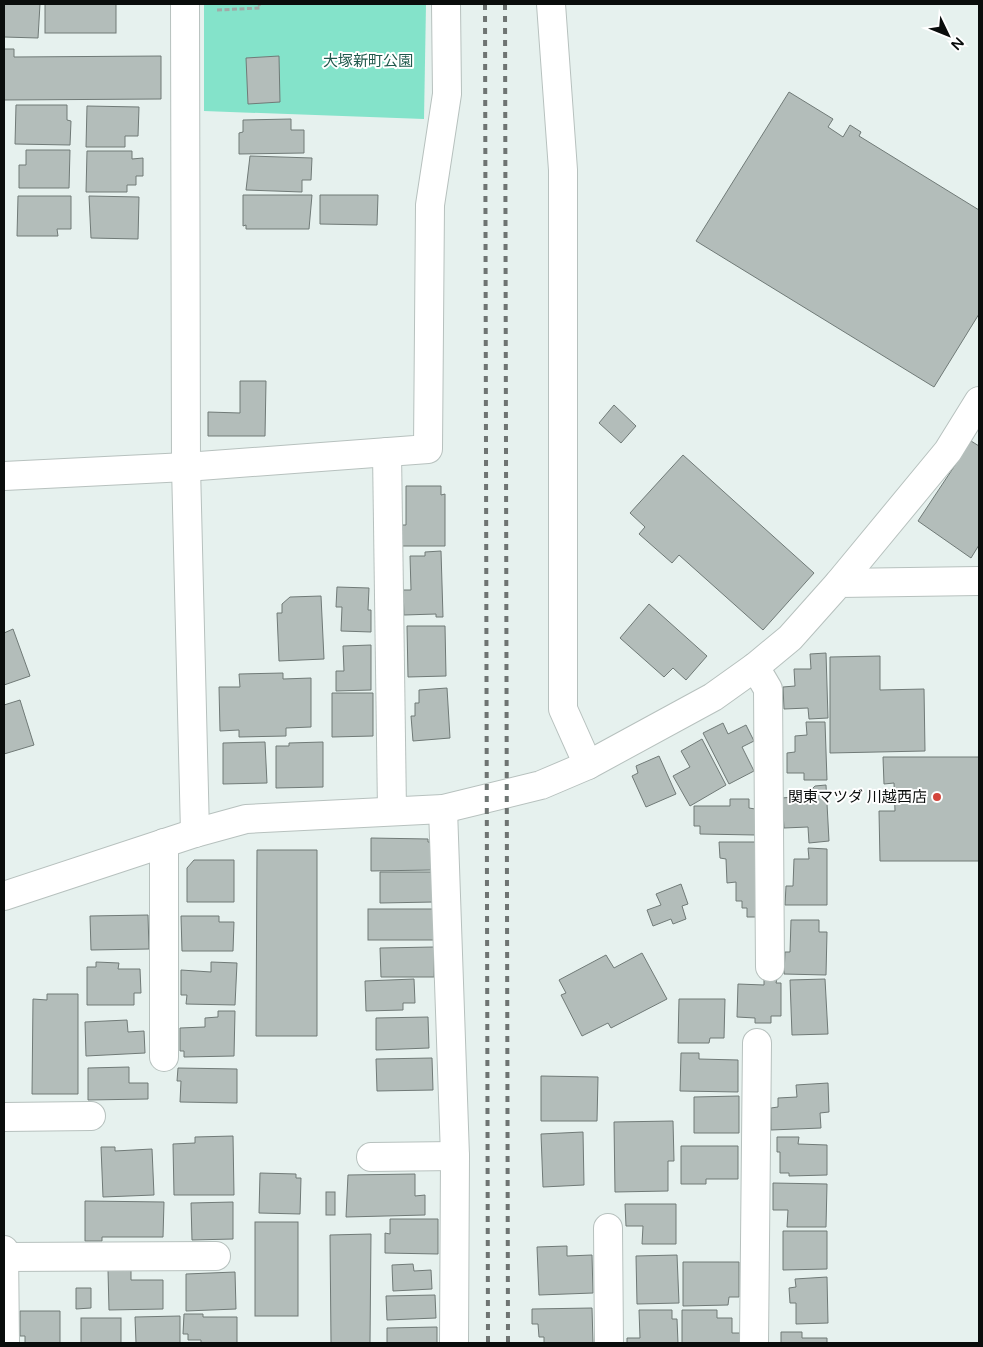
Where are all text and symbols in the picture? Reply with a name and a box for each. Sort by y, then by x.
north arrow [923,10,973,60]
text: N [947,34,967,53]
park label: 大塚新町公園 [323,52,413,70]
place label: 関東マツダ 川越西店 [788,788,927,806]
marker: 関東マツダ 川越西店 [931,791,943,803]

